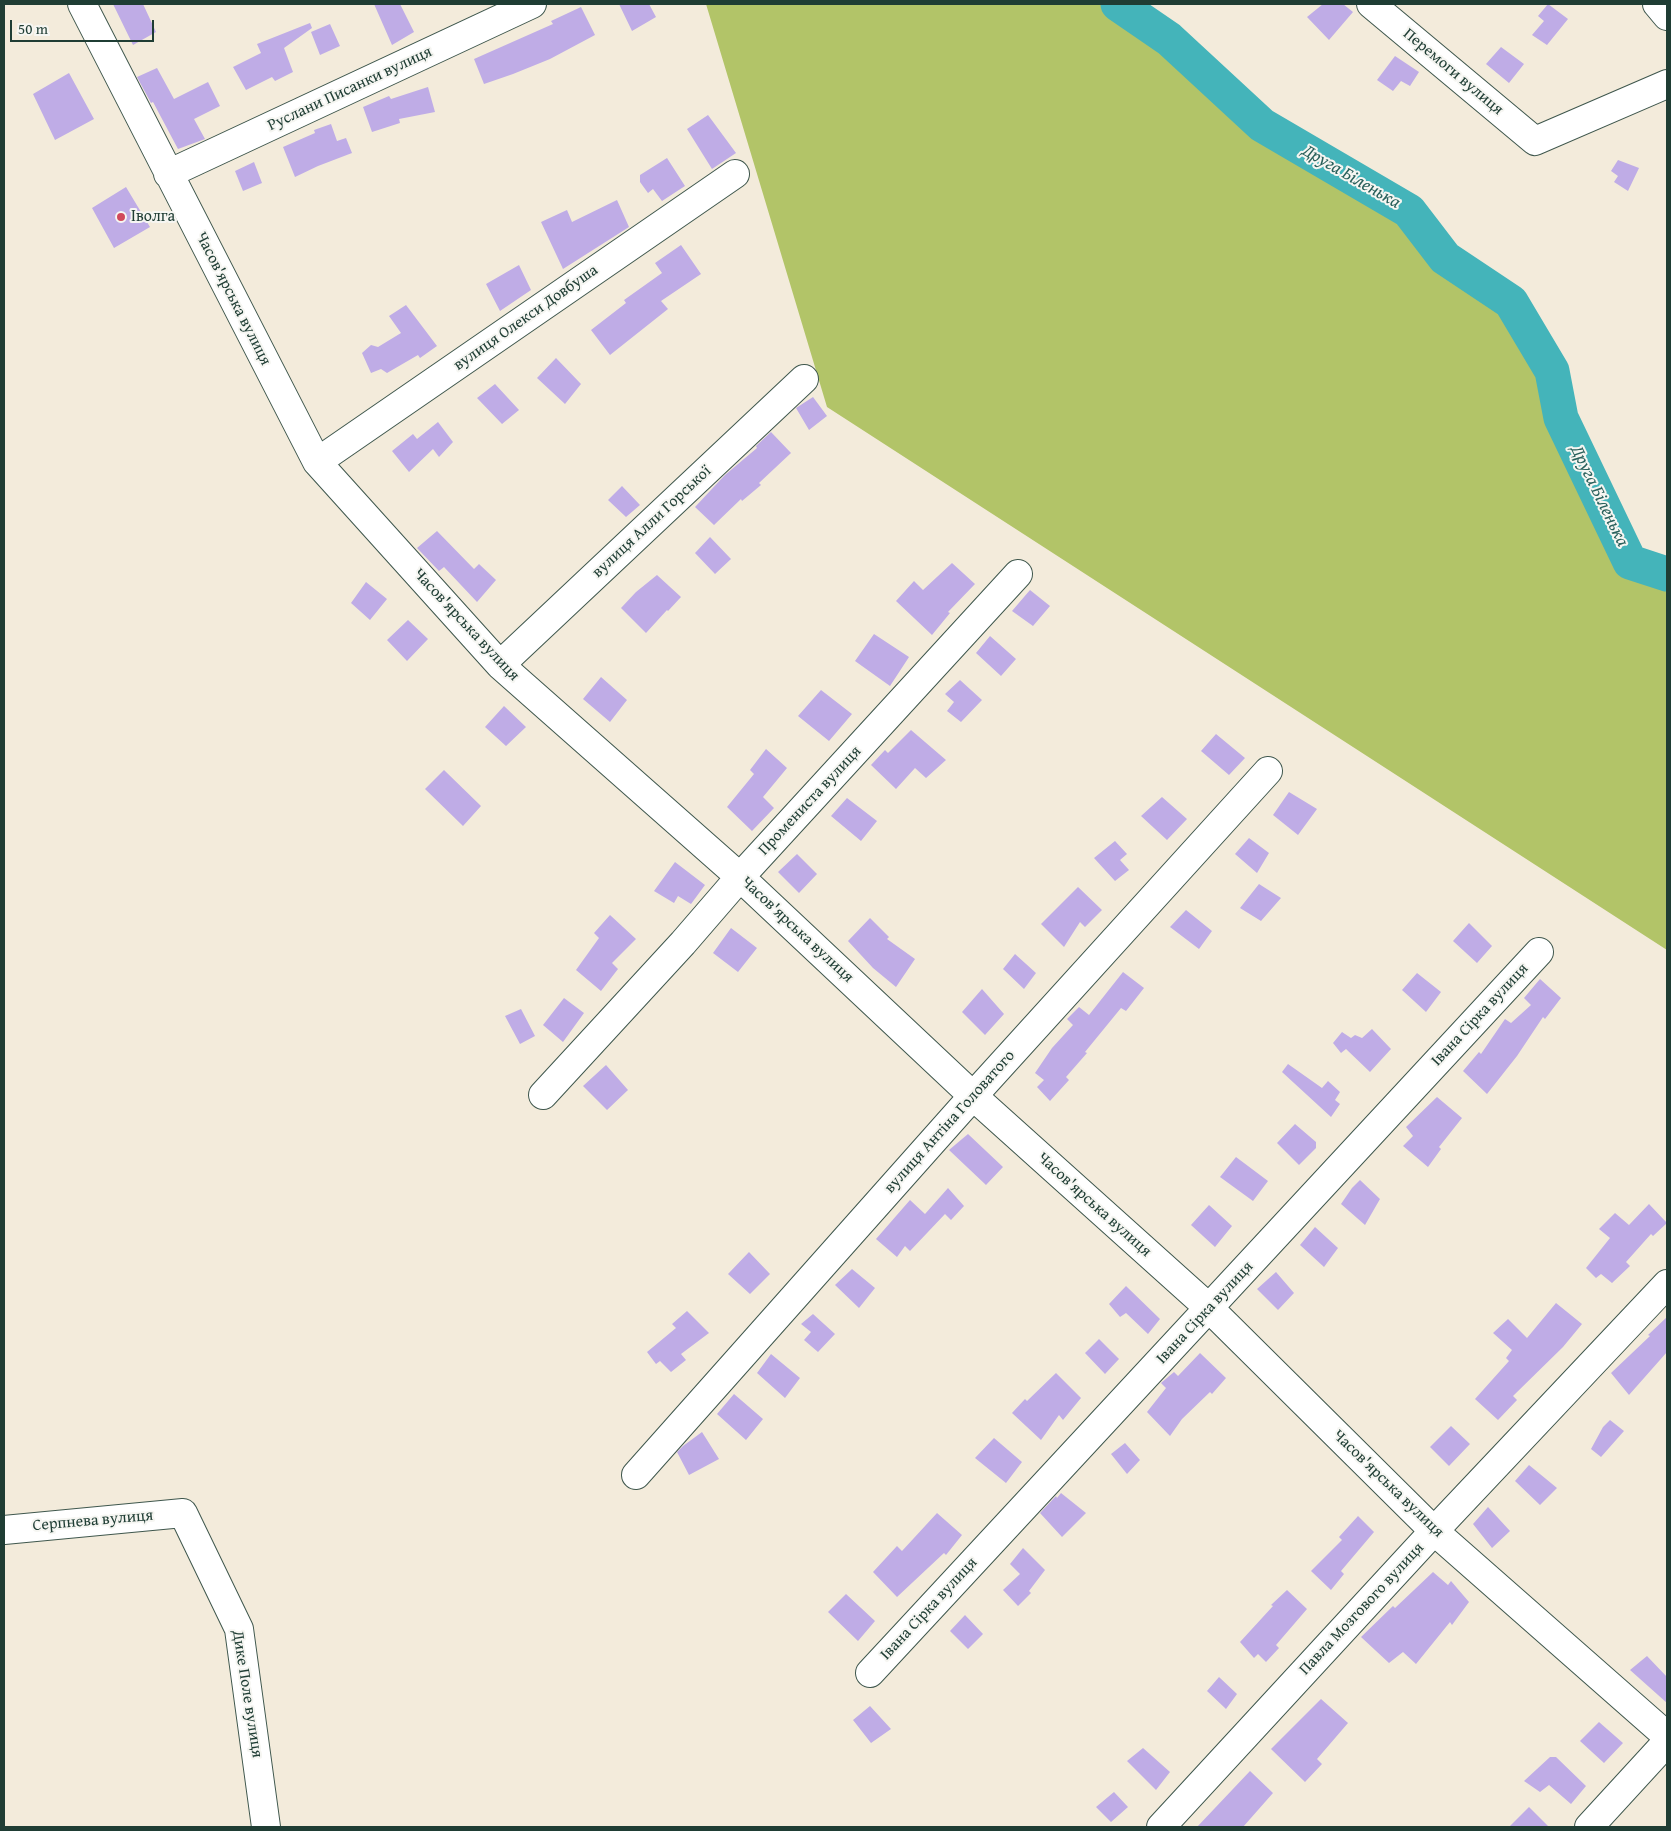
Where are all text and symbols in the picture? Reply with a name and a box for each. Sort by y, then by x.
scale bar [12,10,156,42]
text: 50 m [18,18,48,39]
street label: Перемоги вулиця [1399,25,1507,119]
street label: Руслани Писанки вулиця [265,42,435,136]
water label: Друга Біленька [1298,140,1404,214]
place label: Іволга [131,207,175,227]
marker: Іволга [115,211,127,223]
street label: Часов'ярська вулиця [191,229,275,369]
street label: вулиця Олекси Довбуша [450,261,602,375]
water label: Друга Біленька [1565,442,1633,550]
street label: вулиця Алли Горської [588,462,716,582]
street label: Часов'ярська вулиця [409,565,523,685]
street label: Промениста вулиця [754,742,866,860]
street label: Часов'ярська вулиця [737,873,857,987]
street label: Івана Сірка вулиця [1427,960,1533,1070]
street label: вулиця Антіна Головатого [881,1047,1019,1197]
street label: Часов'ярська вулиця [1033,1149,1155,1261]
street label: Івана Сірка вулиця [1152,1258,1258,1368]
street label: Часов'ярська вулиця [1328,1426,1448,1542]
street label: Серпнева вулиця [32,1506,154,1536]
street label: Павла Мозгового вулиця [1296,1539,1428,1679]
street label: Івана Сірка вулиця [876,1554,982,1664]
street label: Дике Поле вулиця [227,1629,267,1759]

